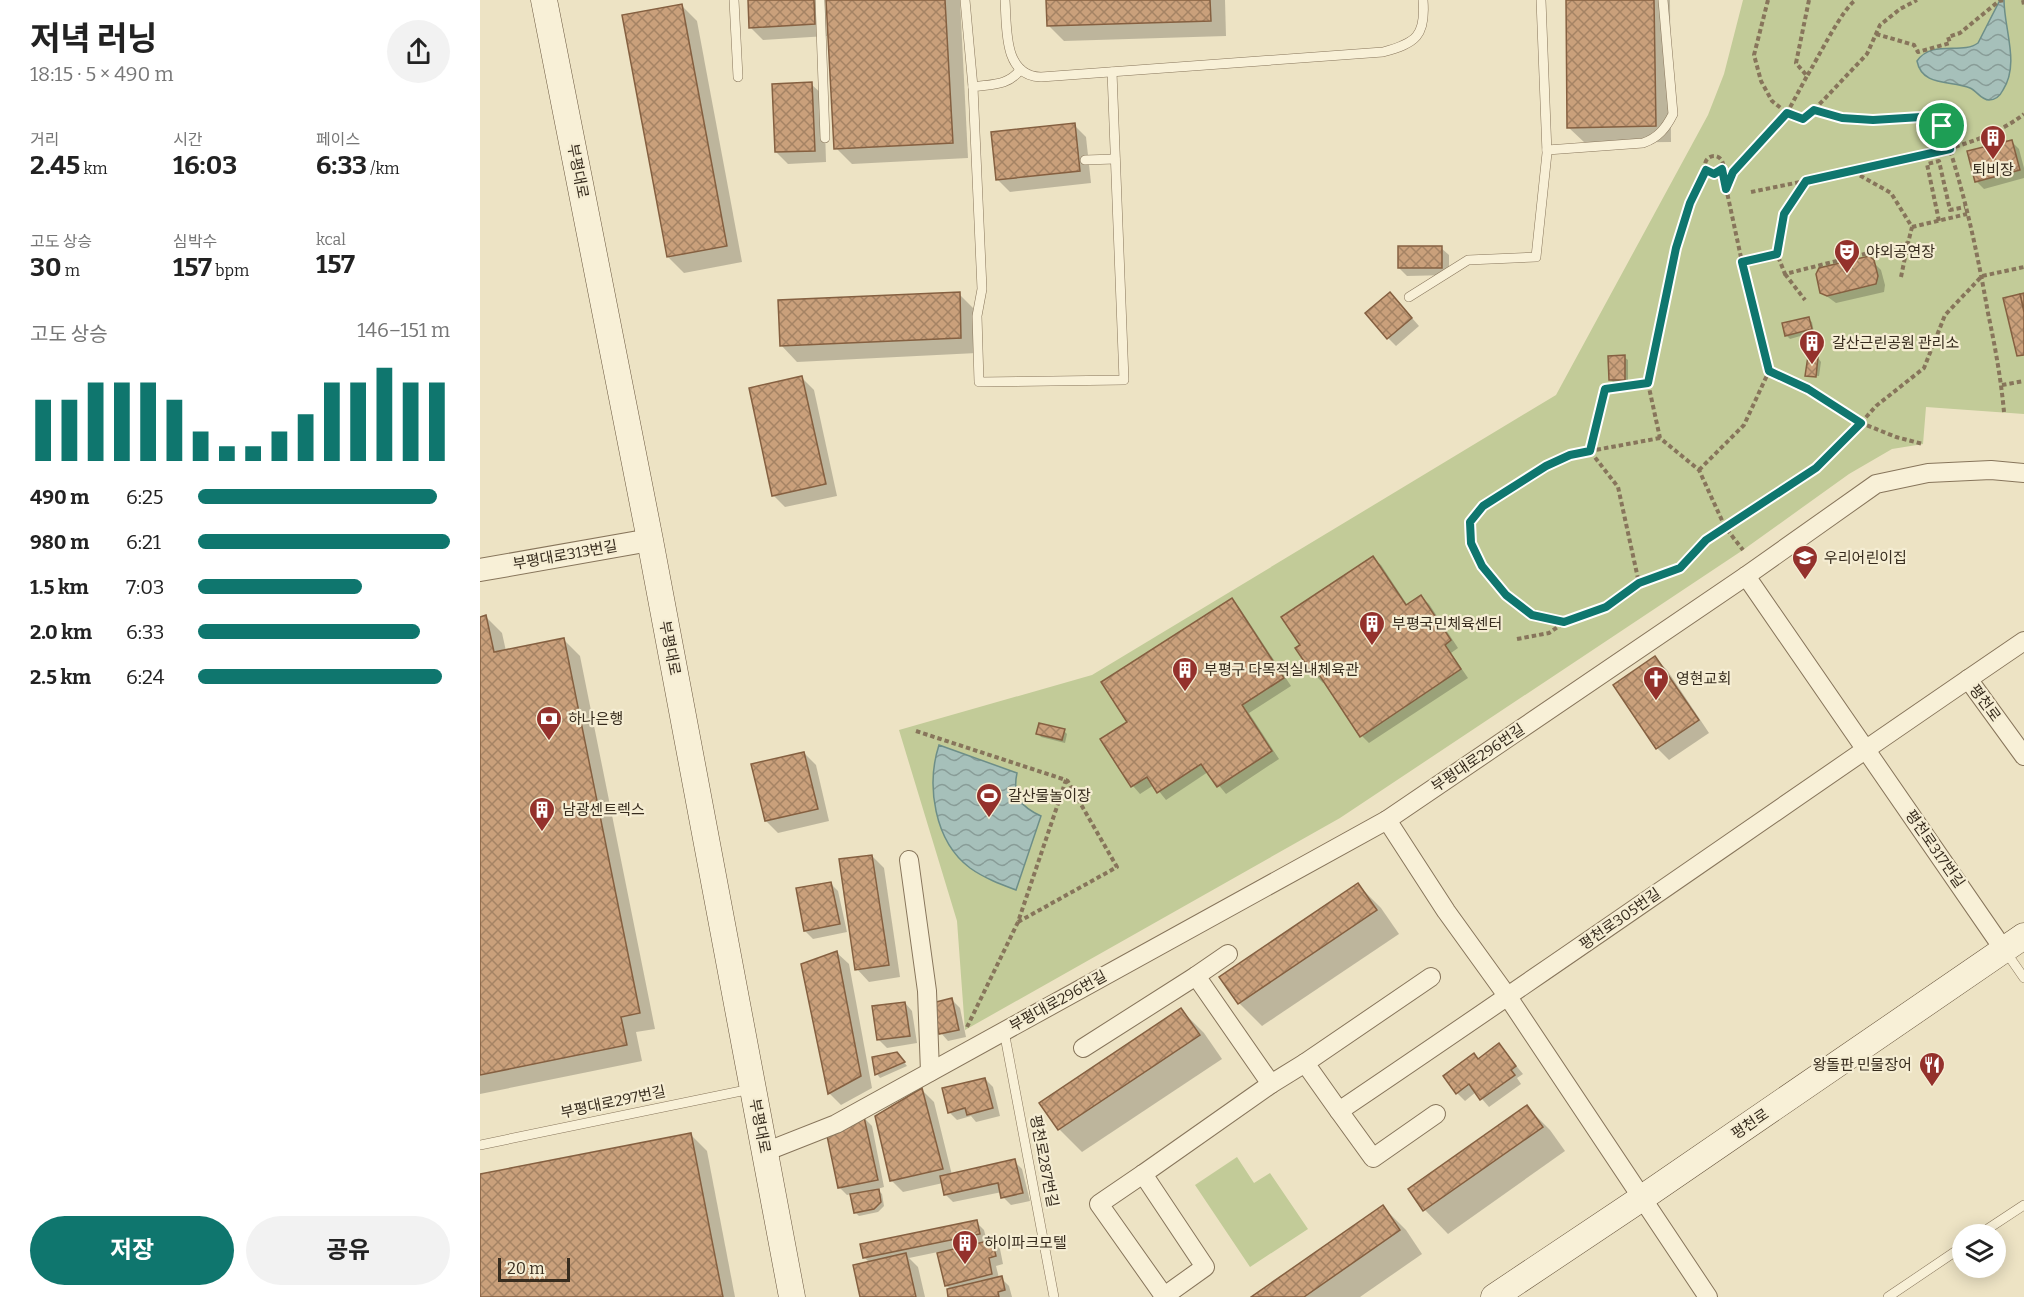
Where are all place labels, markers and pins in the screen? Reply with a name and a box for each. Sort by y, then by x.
pin [1916,100,1967,151]
building icon: 퇴비장 [1978,123,2008,161]
place label: 퇴비장 [1972,161,2014,179]
theatre icon: 야외공연장 [1832,237,1862,275]
place label: 야외공연장 [1866,243,1935,261]
building icon: 갈산근린공원 관리소 [1797,328,1827,366]
place label: 갈산근린공원 관리소 [1832,334,1959,352]
school or university icon: 우리어린이집 [1790,543,1820,581]
place label: 우리어린이집 [1824,549,1907,567]
building icon: 부평국민체육센터 [1357,609,1387,647]
place label: 부평국민체육센터 [1392,615,1502,633]
building icon: 부평구 다목적실내체육관 [1170,655,1200,693]
place label: 부평구 다목적실내체육관 [1204,661,1359,679]
church icon: 영현교회 [1641,664,1671,702]
place label: 영현교회 [1676,670,1731,688]
bank icon: 하나은행 [534,704,564,742]
place label: 하나은행 [568,710,623,728]
sports icon: 갈산물놀이장 [974,781,1004,819]
place label: 갈산물놀이장 [1008,787,1091,805]
building icon: 남광센트렉스 [527,795,557,833]
place label: 남광센트렉스 [562,801,645,819]
restaurant icon: 왕돌판 민물장어 [1917,1050,1947,1088]
place label: 왕돌판 민물장어 [1812,1056,1912,1074]
building icon: 하이파크모텔 [950,1228,980,1266]
place label: 하이파크모텔 [984,1234,1067,1252]

